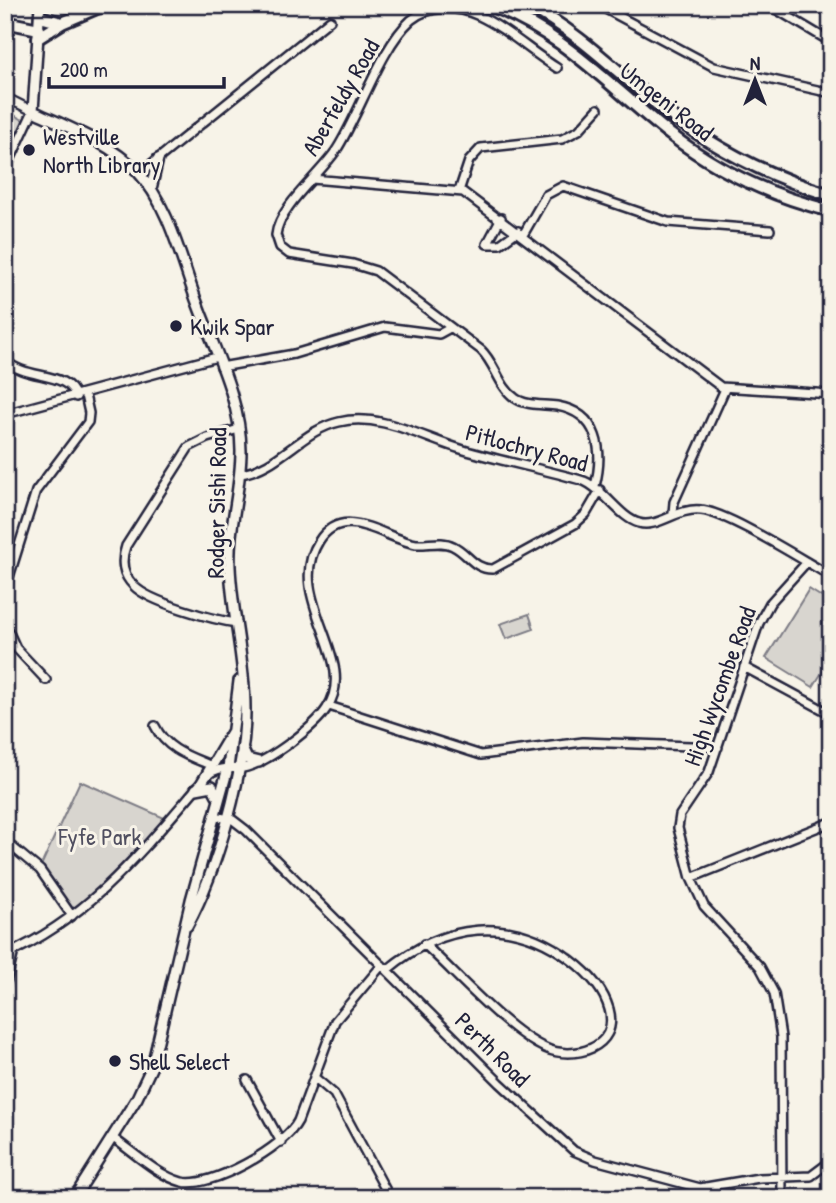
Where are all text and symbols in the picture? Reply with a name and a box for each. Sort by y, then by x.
street label: Aberfeldy Road [294,33,386,161]
scale bar [49,46,224,90]
north arrow [720,46,790,116]
text: N [750,50,760,76]
street label: Umgeni Road [613,54,721,148]
text: 200 m [60,55,108,84]
place label: Westville North Library [43,120,161,180]
marker: Westville North Library [21,142,37,158]
place label: Kwik Spar [190,310,274,342]
marker: Kwik Spar [168,318,184,334]
street label: Pitlochry Road [463,415,591,479]
street label: Rodger Sishi Road [199,427,233,579]
street label: High Wycombe Road [675,602,763,770]
park label: Fyfe Park [58,820,142,852]
street label: Perth Road [449,1005,537,1093]
place label: Shell Select [129,1045,230,1077]
marker: Shell Select [107,1053,123,1069]

